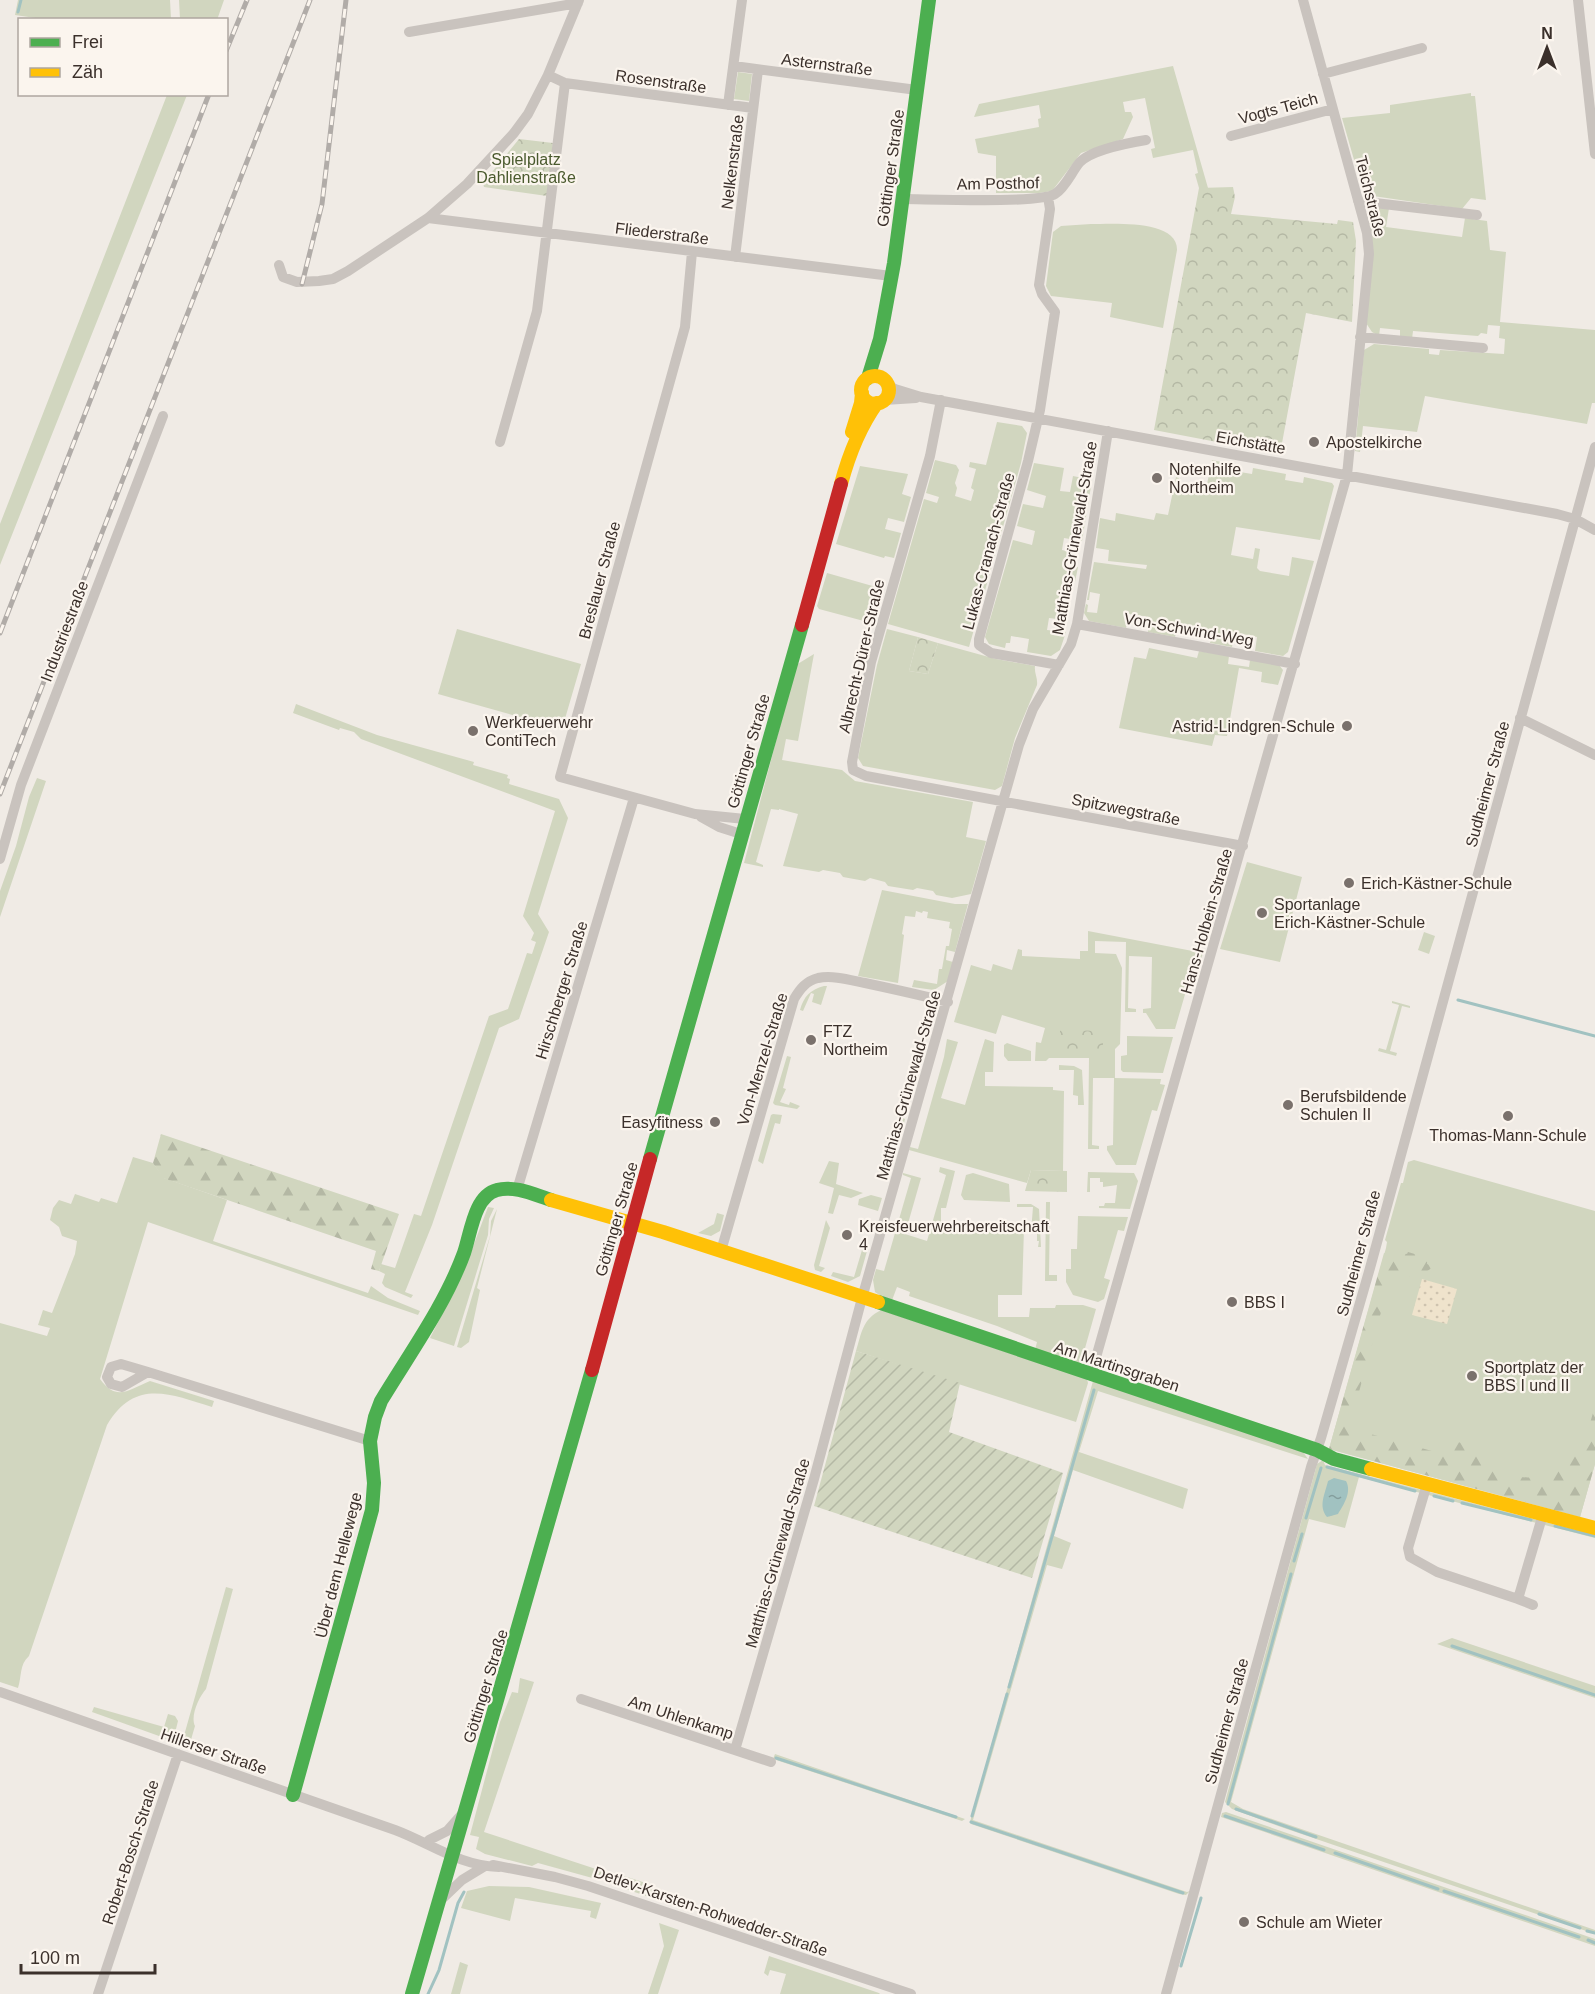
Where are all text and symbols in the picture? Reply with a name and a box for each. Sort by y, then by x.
legend [18,18,228,96]
north arrow [1517,18,1577,78]
text: N [1541,25,1553,42]
text: Frei [72,32,103,52]
street label: Asternstraße [780,50,874,79]
text: Zäh [72,62,103,82]
street label: Rosenstraße [614,67,708,96]
street label: Vogts Teich [1237,90,1320,127]
street label: Göttinger Straße [874,108,907,228]
street label: Nelkenstraße [718,114,747,210]
park label: Spielplatz Dahlienstraße [476,151,576,186]
street label: Teichstraße [1352,154,1389,238]
street label: Am Posthof [957,174,1040,193]
street label: Fliederstraße [614,219,710,248]
street label: Eichstätte [1215,428,1287,457]
place label: Apostelkirche [1326,434,1422,451]
marker: Apostelkirche [1307,435,1321,449]
street label: Matthias-Grünewald-Straße [1049,440,1100,636]
place label: Notenhilfe Northeim [1169,461,1241,496]
street label: Lukas-Cranach-Straße [959,471,1018,631]
marker: Notenhilfe Northeim [1150,471,1164,485]
street label: Breslauer Straße [576,519,623,641]
street label: Albrecht-Dürer-Straße [836,577,887,735]
street label: Industriestraße [37,578,92,684]
street label: Von-Schwind-Weg [1123,610,1255,649]
street label: Göttinger Straße [724,692,773,810]
place label: Werkfeuerwehr ContiTech [485,714,594,749]
place label: Astrid-Lindgren-Schule [1172,718,1335,735]
marker: Astrid-Lindgren-Schule [1340,719,1354,733]
street label: Sudheimer Straße [1462,719,1513,849]
marker: Werkfeuerwehr ContiTech [466,724,480,738]
street label: Spitzwegstraße [1070,791,1182,828]
street label: Hans-Holbein-Straße [1178,846,1235,996]
place label: Erich-Kästner-Schule [1361,875,1512,892]
marker: Erich-Kästner-Schule [1342,876,1356,890]
place label: Sportanlage Erich-Kästner-Schule [1274,896,1425,931]
marker: Sportanlage Erich-Kästner-Schule [1255,906,1269,920]
street label: Hirschberger Straße [532,919,591,1062]
street label: Matthias-Grünewald-Straße [873,988,944,1182]
street label: Von-Menzel-Straße [734,991,791,1128]
place label: FTZ Northeim [823,1023,888,1058]
marker: FTZ Northeim [804,1033,818,1047]
place label: Berufsbildende Schulen II [1300,1088,1407,1123]
marker: Berufsbildende Schulen II [1281,1098,1295,1112]
marker: Thomas-Mann-Schule [1501,1109,1515,1123]
place label: Easyfitness [621,1114,703,1131]
marker: Easyfitness [708,1115,722,1129]
place label: Thomas-Mann-Schule [1429,1127,1587,1144]
street label: Göttinger Straße [592,1160,641,1278]
street label: Sudheimer Straße [1333,1188,1384,1318]
place label: Kreisfeuerwehrbereitschaft 4 [859,1218,1050,1253]
marker: Kreisfeuerwehrbereitschaft 4 [840,1228,854,1242]
place label: BBS I [1244,1294,1285,1311]
marker: BBS I [1225,1295,1239,1309]
street label: Am Martinsgraben [1052,1338,1182,1395]
place label: Sportplatz der BBS I und II [1484,1359,1584,1394]
marker: Sportplatz der BBS I und II [1465,1369,1479,1383]
street label: Matthias-Grünewald-Straße [742,1456,813,1650]
street label: Über dem Hellewege [312,1490,365,1640]
street label: Göttinger Straße [460,1627,511,1745]
street label: Sudheimer Straße [1201,1656,1252,1786]
street label: Am Uhlenkamp [626,1692,736,1742]
street label: Hillerser Straße [159,1725,269,1778]
street label: Robert-Bosch-Straße [99,1778,162,1927]
street label: Detlev-Karsten-Rohwedder-Straße [592,1863,830,1960]
place label: Schule am Wieter [1256,1914,1383,1931]
marker: Schule am Wieter [1237,1915,1251,1929]
scale bar [21,1937,154,1975]
text: 100 m [30,1948,80,1968]

